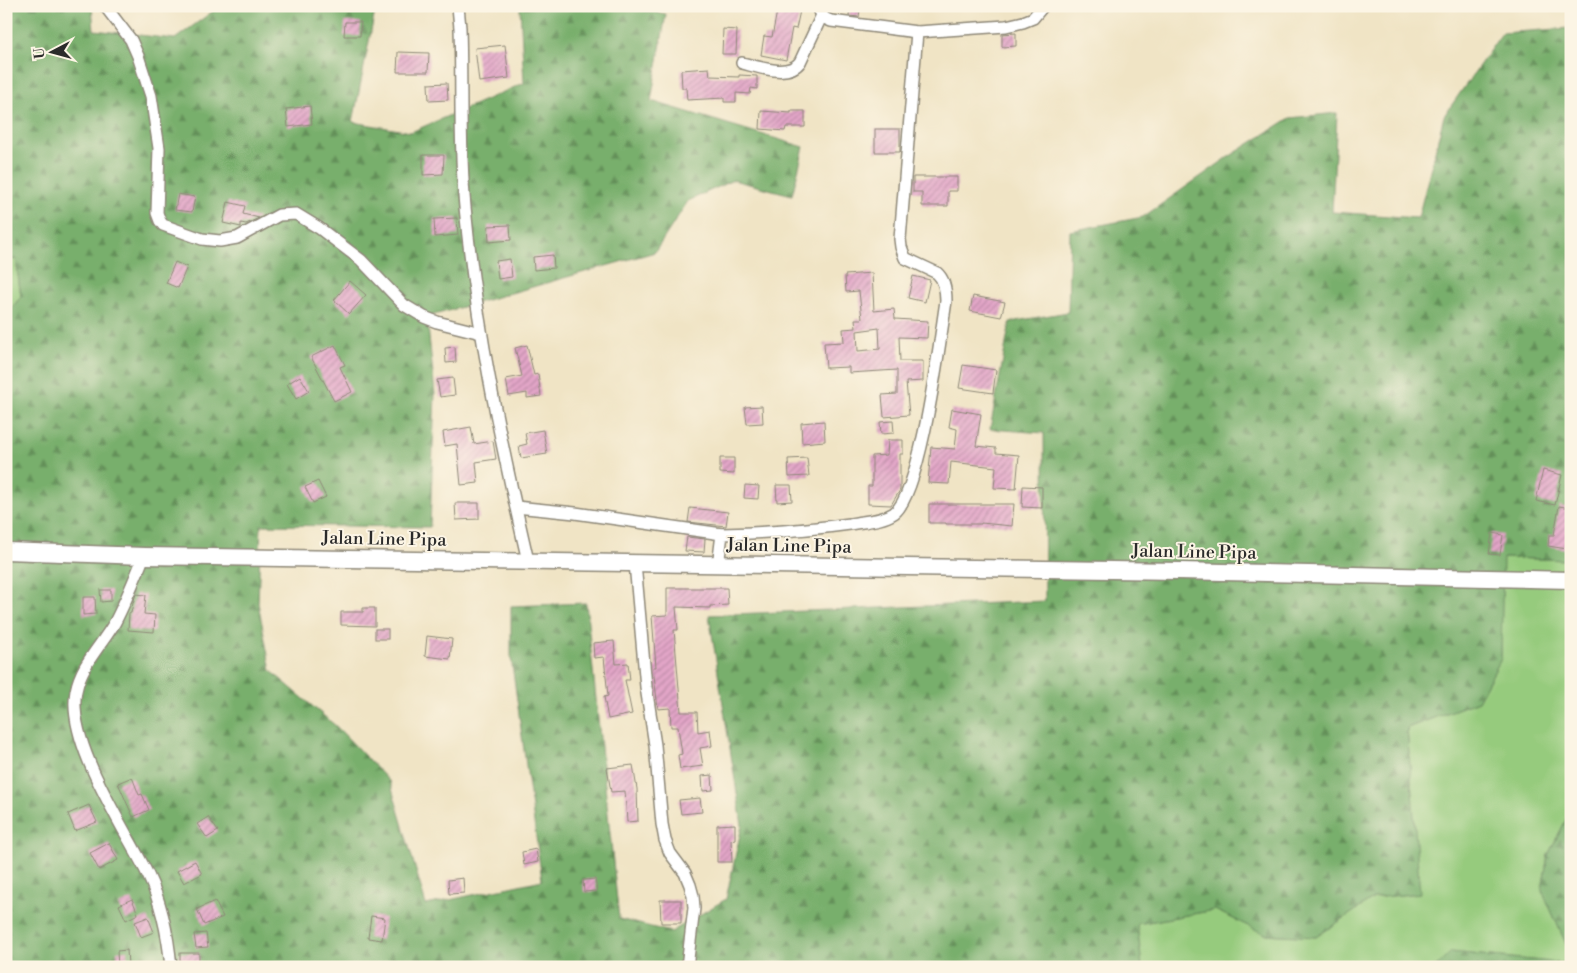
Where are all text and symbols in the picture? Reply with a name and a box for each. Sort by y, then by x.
north arrow [28,28,78,78]
text: U [31,47,50,60]
street label: Jalan Line Pipa [320,526,447,552]
street label: Jalan Line Pipa [725,533,852,559]
street label: Jalan Line Pipa [1130,539,1257,565]

